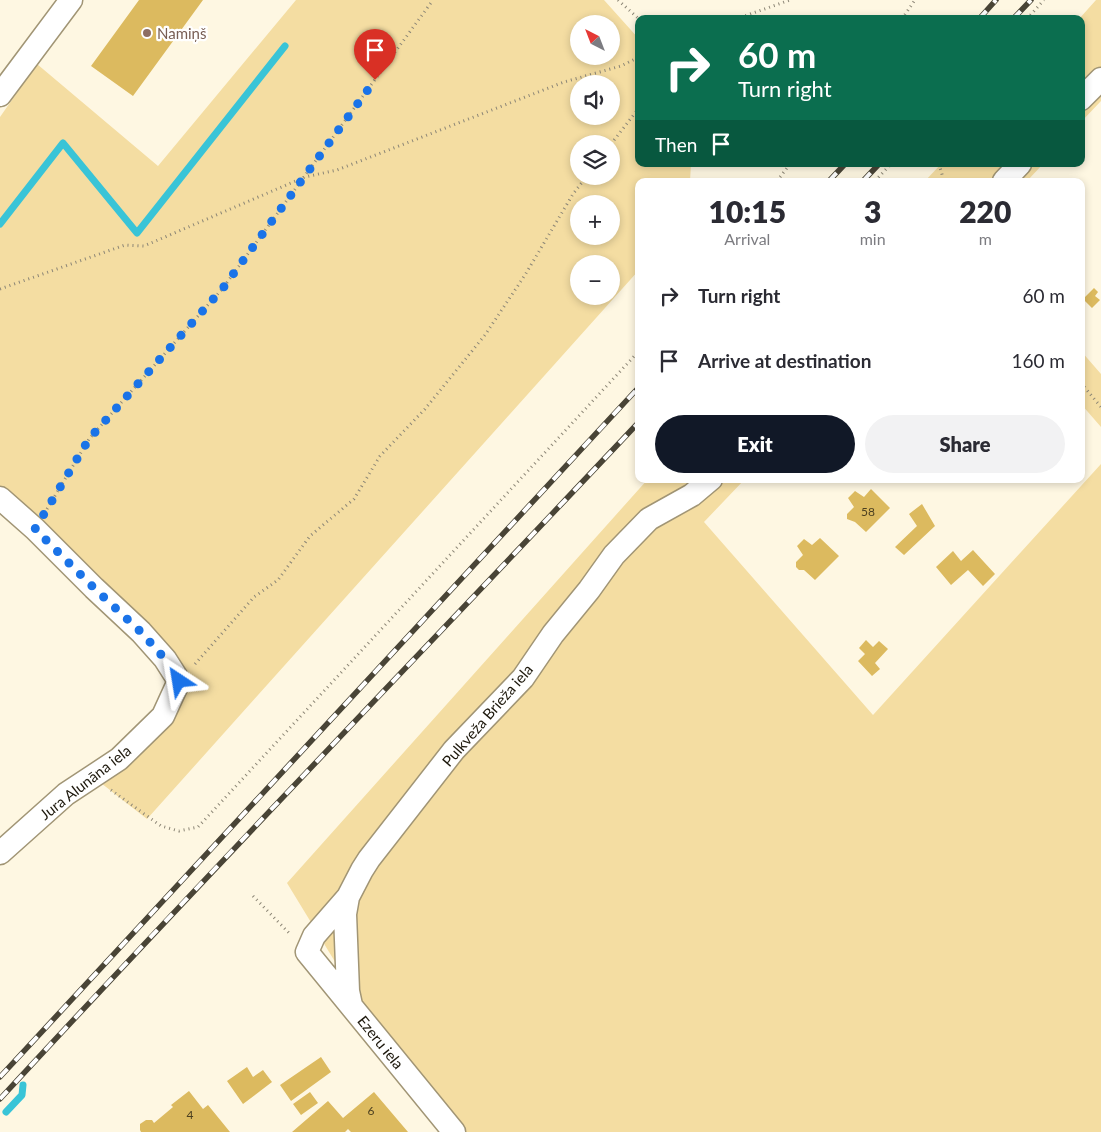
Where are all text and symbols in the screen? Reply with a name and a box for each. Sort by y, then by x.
north arrow [570,15,620,65]
map controls [570,15,620,305]
place label: Namiņš [157,24,207,42]
marker: Namiņš [141,27,153,39]
pin [354,29,396,80]
text: 60 m [738,33,816,75]
icon: right [655,35,720,100]
icon: arrive [361,36,389,64]
button: sound [570,75,620,125]
text: Turn right [738,75,832,102]
icon: arrive [707,130,735,158]
text: Then [655,133,697,156]
button: layers [570,135,620,185]
text: 10:15 [709,193,786,229]
text: 3 [864,193,881,229]
text: 220 [959,193,1011,229]
button: + [570,195,620,245]
text: Arrival [724,229,770,248]
text: min [860,229,886,248]
text: m [979,229,992,248]
button: − [570,255,620,305]
icon: right [655,282,683,310]
text: Turn right [698,284,780,307]
text: 60 m [1022,284,1065,307]
icon: arrive [655,347,683,375]
text: Arrive at destination [698,349,871,372]
text: 160 m [1011,349,1065,372]
button: Exit [655,415,855,473]
button: Share [865,415,1065,473]
house number: 58 [861,504,875,519]
position arrow [152,654,204,706]
street label: Pulkveža Brieža iela [438,660,536,770]
street label: Jura Alunāna iela [36,741,134,823]
street label: Ezeru iela [354,1012,408,1072]
house number: 6 [368,1103,375,1118]
house number: 4 [187,1107,194,1122]

